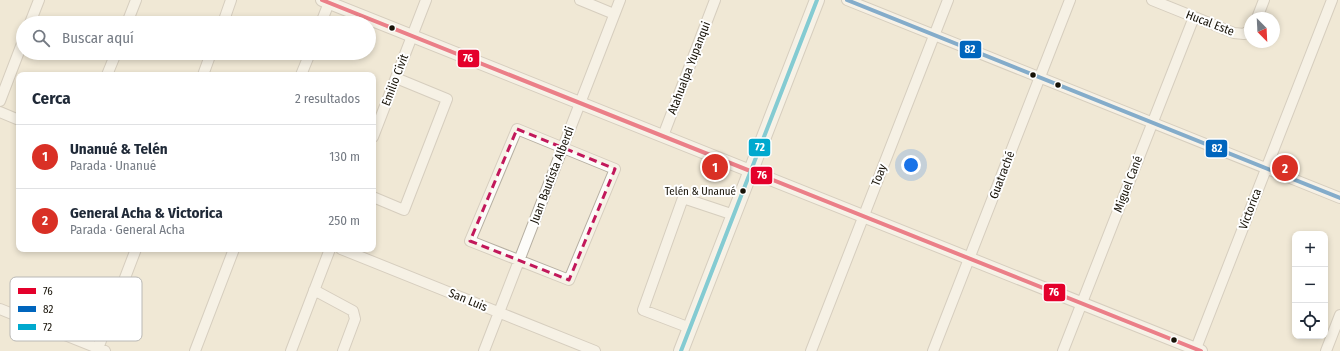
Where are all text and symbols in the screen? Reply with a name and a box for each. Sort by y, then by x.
street label: Hucal Este [1184,7,1236,39]
north arrow [1244,12,1280,48]
search box [16,16,376,60]
street label: Atahualpa Yupanqui [665,20,713,116]
unlabelled marker [387,23,397,33]
icon: search [30,27,52,49]
text: Buscar aquí [62,29,134,47]
line badge: 82 [959,40,982,59]
text: 82 [965,43,975,56]
line badge: 76 [457,49,480,68]
street label: Emilio Civit [379,52,411,108]
text: 76 [463,52,473,65]
unlabelled marker [1028,70,1038,80]
unlabelled marker [1053,80,1063,90]
text: Cerca [32,88,71,109]
text: 2 resultados [295,91,360,106]
street label: Juan Bautista Alberdi [527,124,577,226]
line badge: 72 [748,138,771,157]
line badge: 82 [1205,139,1228,158]
text: Unanué & Telén [70,140,168,158]
text: 72 [755,141,765,154]
text: 82 [1212,142,1222,155]
text: 1 [42,149,48,164]
text: 130 m [329,149,360,164]
street label: Guatraché [986,149,1018,201]
pin: 1 [702,152,728,182]
pin: 2 [1272,153,1298,183]
street label: Miguel Cané [1111,154,1145,214]
your location [901,155,921,175]
text: Parada · Unanué [70,158,156,173]
street label: Toay [868,162,890,188]
line badge: 76 [750,166,773,185]
text: 76 [757,169,767,182]
place label: Telén & Unanué [665,185,736,198]
marker: Telén & Unanué [738,186,748,196]
street label: Victorica [1236,187,1264,231]
text: General Acha & Victorica [70,204,223,222]
text: 2 [42,213,48,228]
text: 250 m [328,213,360,228]
text: Parada · General Acha [70,222,185,237]
map controls [1292,231,1328,339]
button: + [1292,231,1328,267]
button: − [1292,267,1328,303]
legend [10,277,142,341]
line badge: 76 [1043,283,1066,302]
text: 76 [43,285,53,298]
street label: San Luis [447,286,489,314]
text: 76 [1049,286,1059,299]
text: 82 [43,303,53,316]
button: locate [1292,303,1328,339]
text: 72 [43,321,52,334]
unlabelled marker [1169,335,1179,345]

